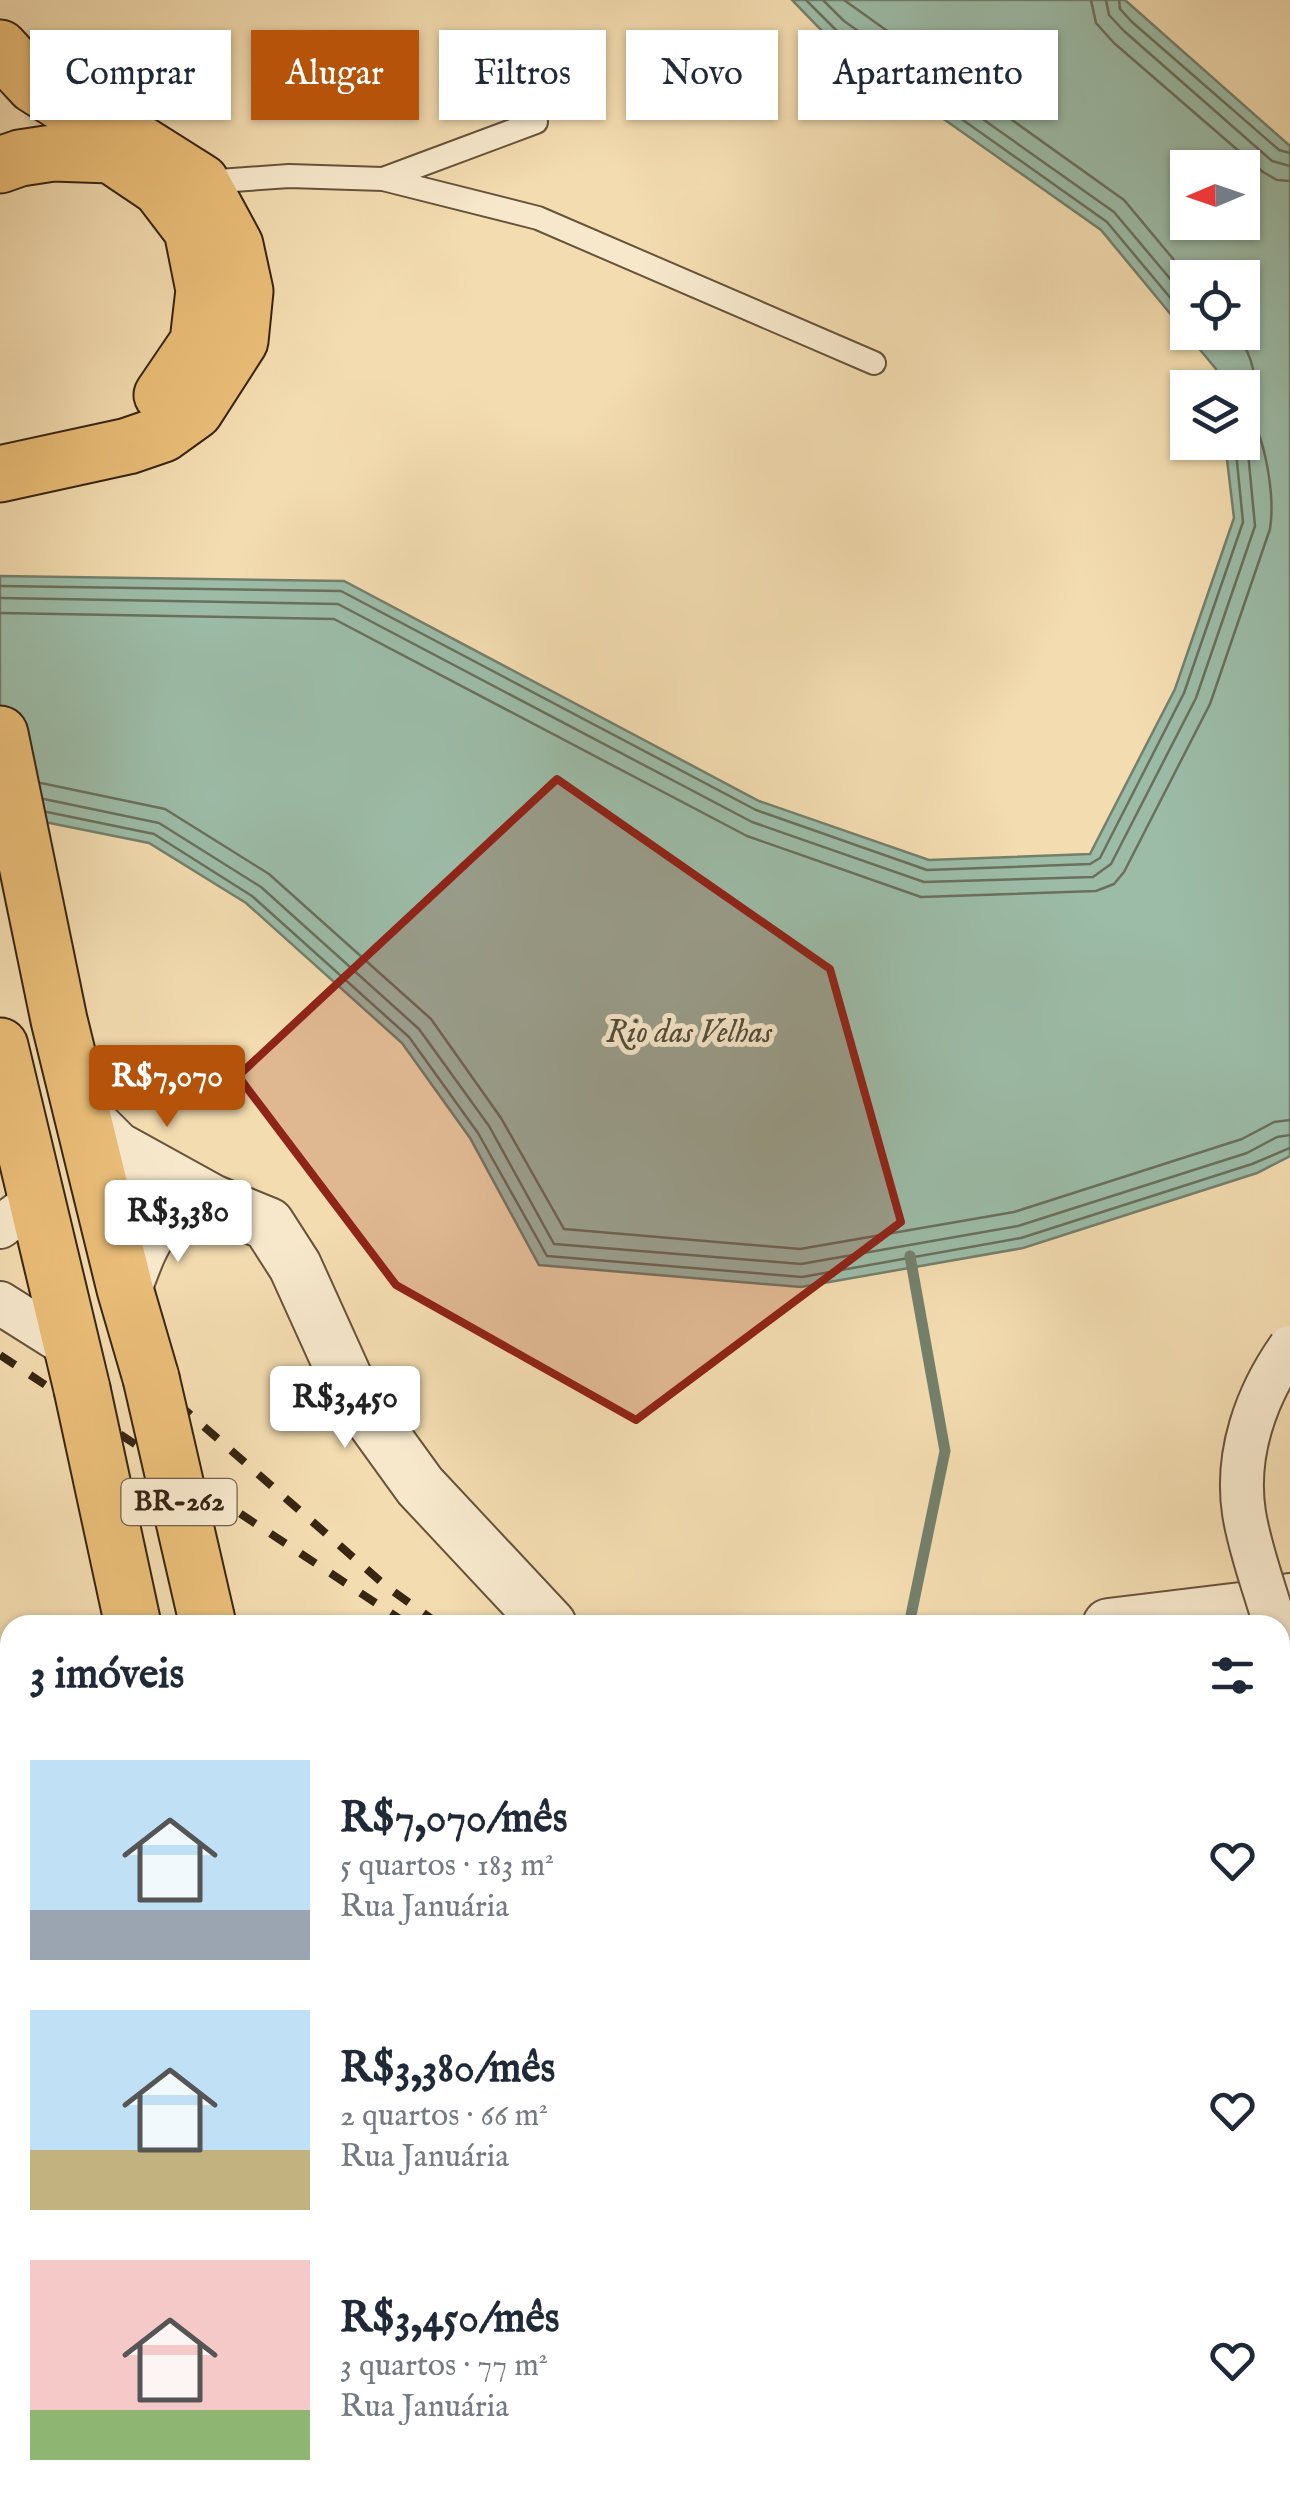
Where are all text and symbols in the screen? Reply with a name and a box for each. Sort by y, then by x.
chip: Comprar [30,30,231,120]
chip: Alugar [251,30,419,120]
chip: Filtros [439,30,606,120]
chip: Novo [626,30,778,120]
chip: Apartamento [798,30,1058,120]
north arrow [1170,150,1260,240]
map controls [1170,150,1260,460]
button: locate [1170,260,1260,350]
button: layers [1170,370,1260,460]
water label: Rio das Velhas [606,1013,773,1054]
pin: R$7,070 [75,1045,259,1130]
text: R$7,070 [111,1057,223,1098]
pin: R$3,380 [86,1180,270,1265]
text: R$3,380 [127,1192,229,1233]
pin: R$3,450 [253,1366,437,1451]
text: R$3,450 [292,1378,398,1419]
road number: BR-262 [121,1479,236,1525]
icon: filters [1205,1648,1260,1703]
text: 3 imóveis [30,1649,184,1702]
text: R$7,070/mês [340,1793,567,1846]
icon: home [110,1800,230,1920]
icon: heart [1205,1833,1260,1888]
text: 5 quartos · 183 m² [340,1846,554,1887]
text: Rua Januária [340,1887,509,1928]
text: R$3,380/mês [340,2043,555,2096]
icon: home [110,2050,230,2170]
icon: heart [1205,2083,1260,2138]
text: 2 quartos · 66 m² [340,2096,548,2137]
text: Rua Januária [340,2137,509,2178]
text: R$3,450/mês [340,2293,560,2346]
icon: home [110,2300,230,2420]
icon: heart [1205,2333,1260,2388]
text: 3 quartos · 77 m² [340,2346,548,2387]
text: Rua Januária [340,2387,509,2428]

